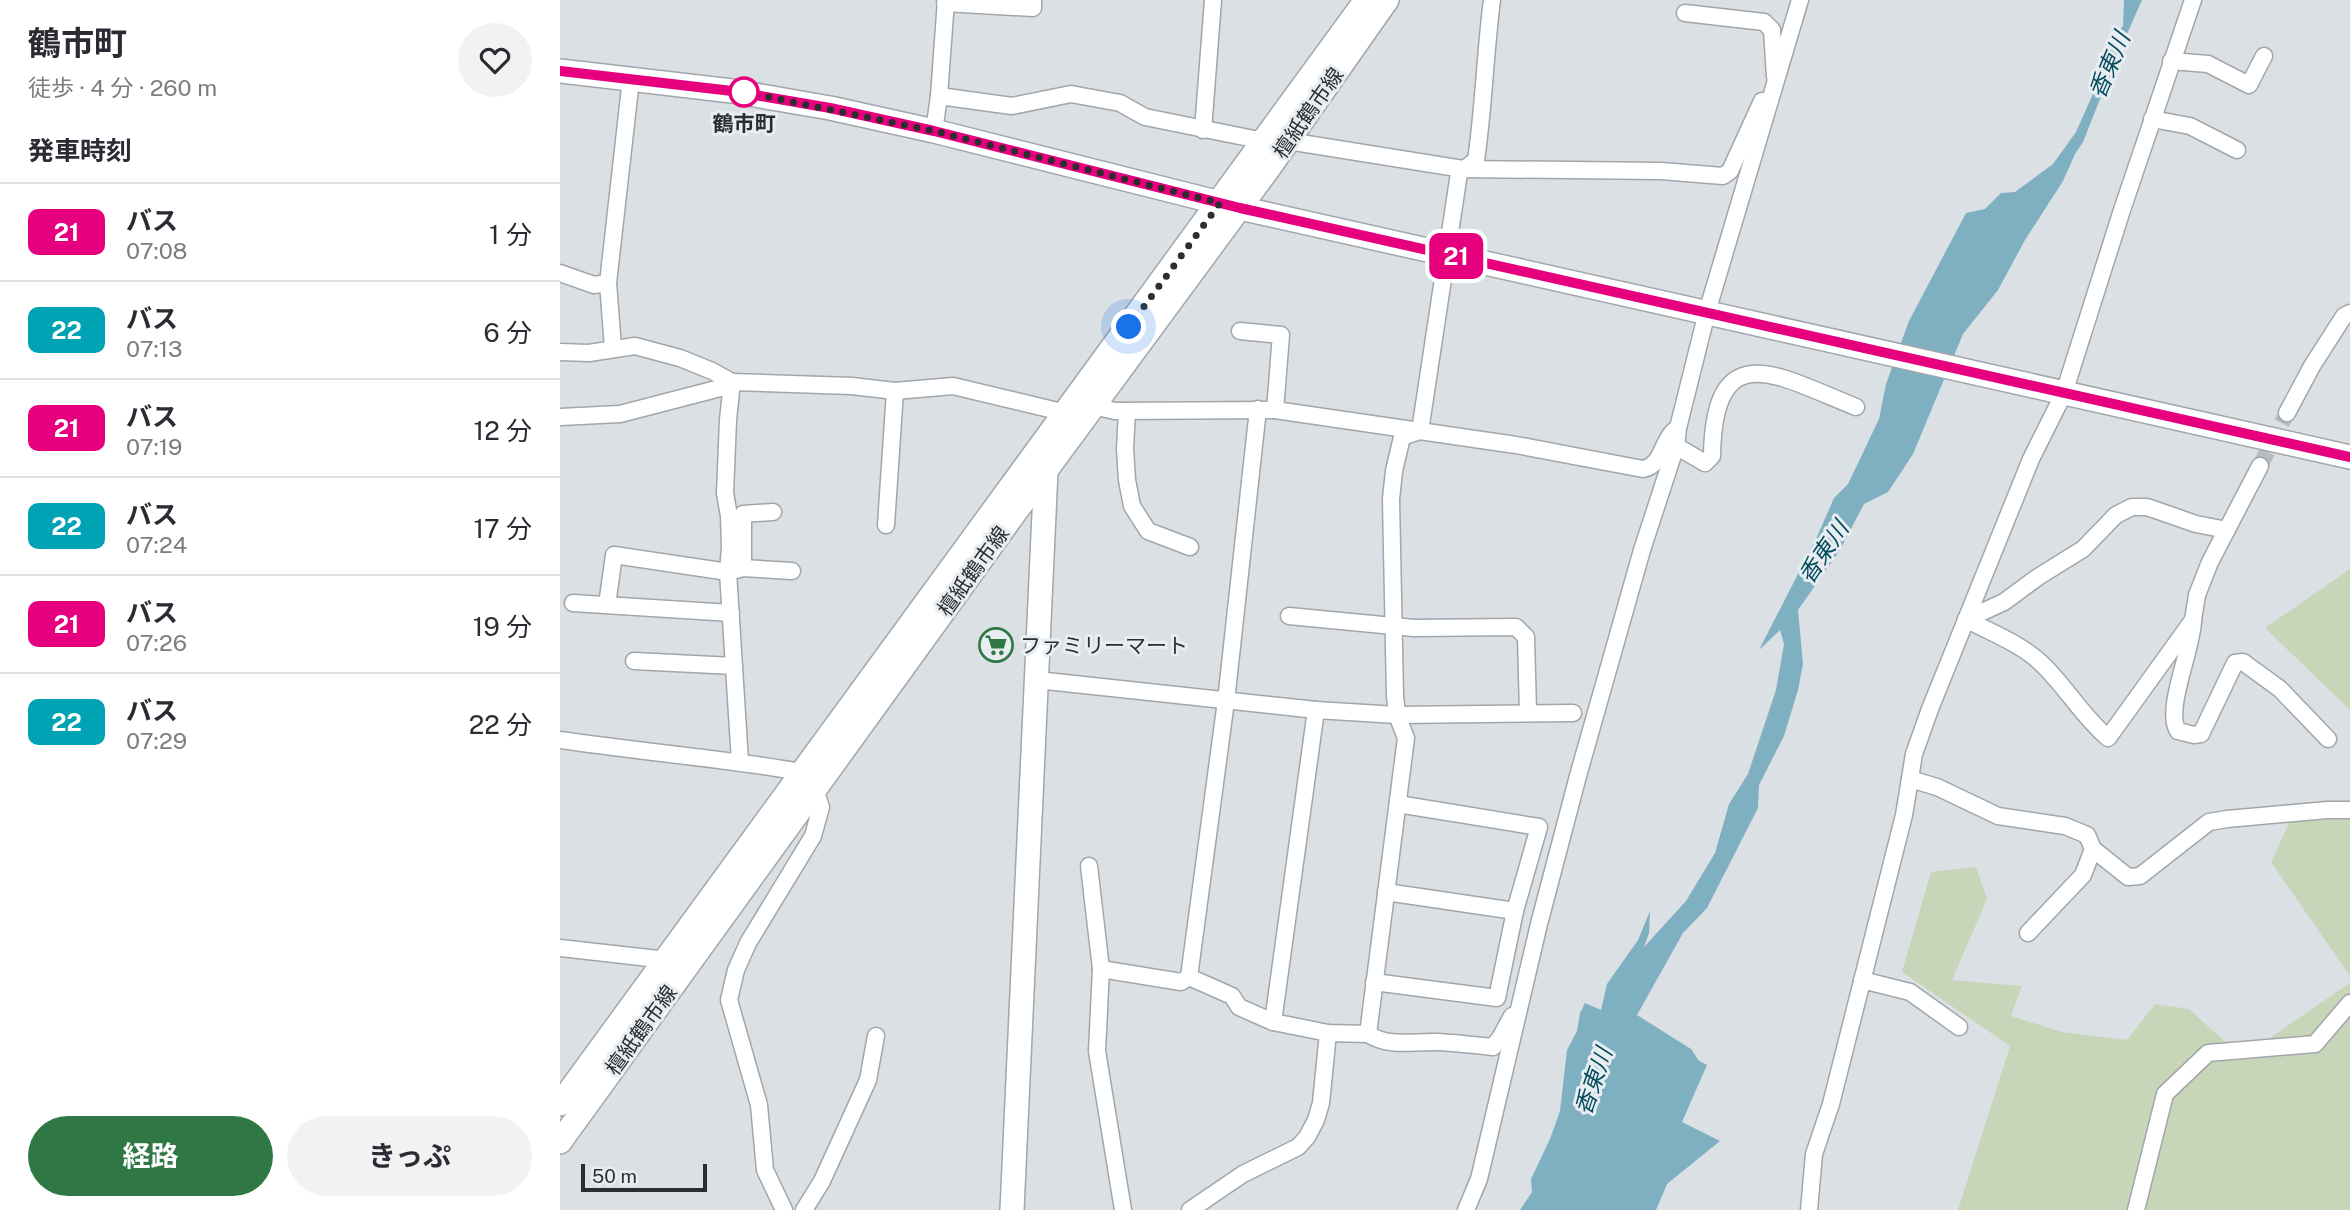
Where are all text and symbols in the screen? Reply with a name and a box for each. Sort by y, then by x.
button: heart [458,23,532,97]
text: 鶴市町 [28,24,127,62]
water label: 香東川 [2083,25,2136,102]
street label: 檀紙鶴市線 [1268,63,1348,163]
text: 徒歩 · 4 分 · 260 m [28,74,217,101]
marker: 鶴市町 [729,77,759,107]
place label: 鶴市町 [713,111,776,136]
text: 発車時刻 [28,135,132,166]
text: バス [126,205,178,236]
text: 21 [54,218,79,246]
text: 1 分 [489,219,532,250]
line badge: 21 [1424,233,1488,279]
text: 07:08 [126,237,187,264]
text: 21 [1443,242,1469,270]
text: バス [126,303,178,334]
your location [1111,309,1146,344]
text: 22 [51,316,82,344]
text: 6 分 [483,317,532,348]
text: 07:13 [126,335,183,362]
text: バス [126,401,178,432]
text: 21 [54,414,79,442]
text: 12 分 [474,415,532,446]
text: 07:19 [126,433,182,460]
text: バス [126,499,178,530]
text: 22 [51,512,82,540]
text: 17 分 [473,513,532,544]
water label: 香東川 [1793,513,1855,588]
street label: 檀紙鶴市線 [932,521,1014,621]
text: 07:24 [126,531,187,558]
text: バス [126,597,178,628]
text: 21 [54,610,79,638]
text: 19 分 [473,611,532,642]
supermarket icon: ファミリーマート [977,626,1015,664]
text: 07:26 [126,629,187,656]
place label: ファミリーマート [1020,633,1188,658]
text: バス [126,695,178,726]
text: 22 [51,708,82,736]
text: 22 分 [469,709,532,740]
text: 07:29 [126,727,187,754]
street label: 檀紙鶴市線 [600,980,682,1080]
water label: 香東川 [1569,1041,1618,1118]
button: 経路 [28,1116,273,1196]
button: きっぷ [287,1116,532,1196]
scale bar [581,1161,707,1193]
text: 50 m [592,1165,637,1187]

